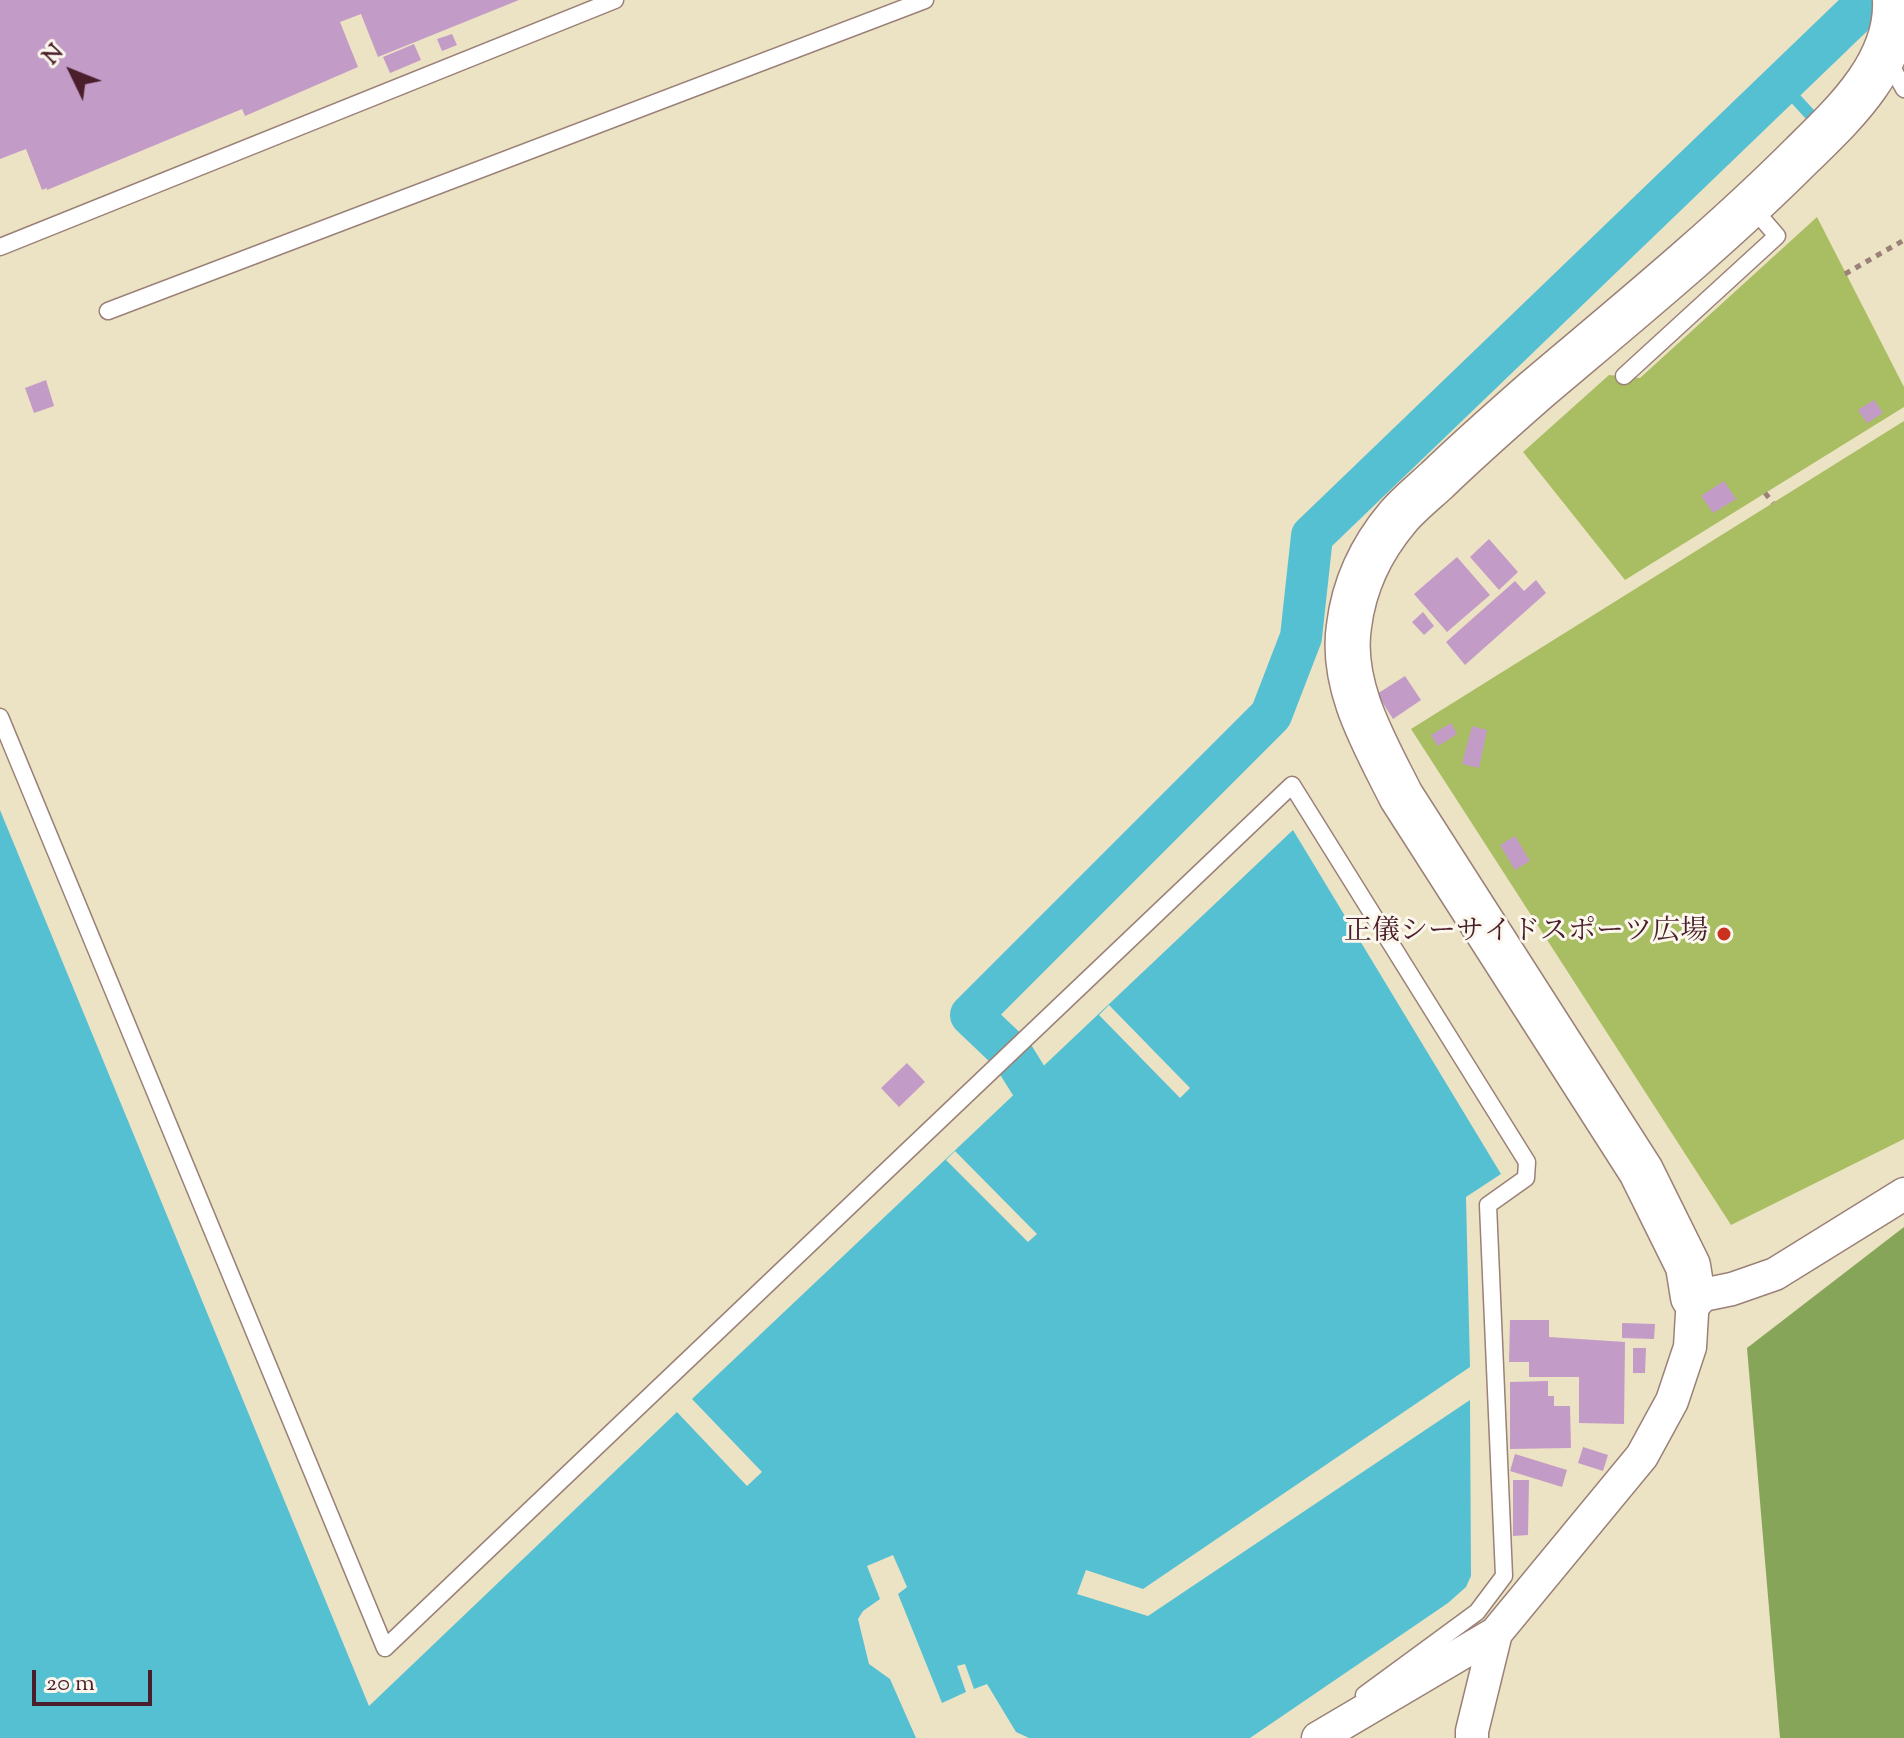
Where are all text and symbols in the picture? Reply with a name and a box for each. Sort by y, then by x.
north arrow [32,32,112,112]
text: N [37,38,72,73]
place label: 正儀シーサイドスポーツ広場 [1344,917,1708,951]
marker: 正儀シーサイドスポーツ広場 [1715,925,1733,943]
scale bar [36,1654,156,1704]
text: 20 m [46,1667,95,1701]

